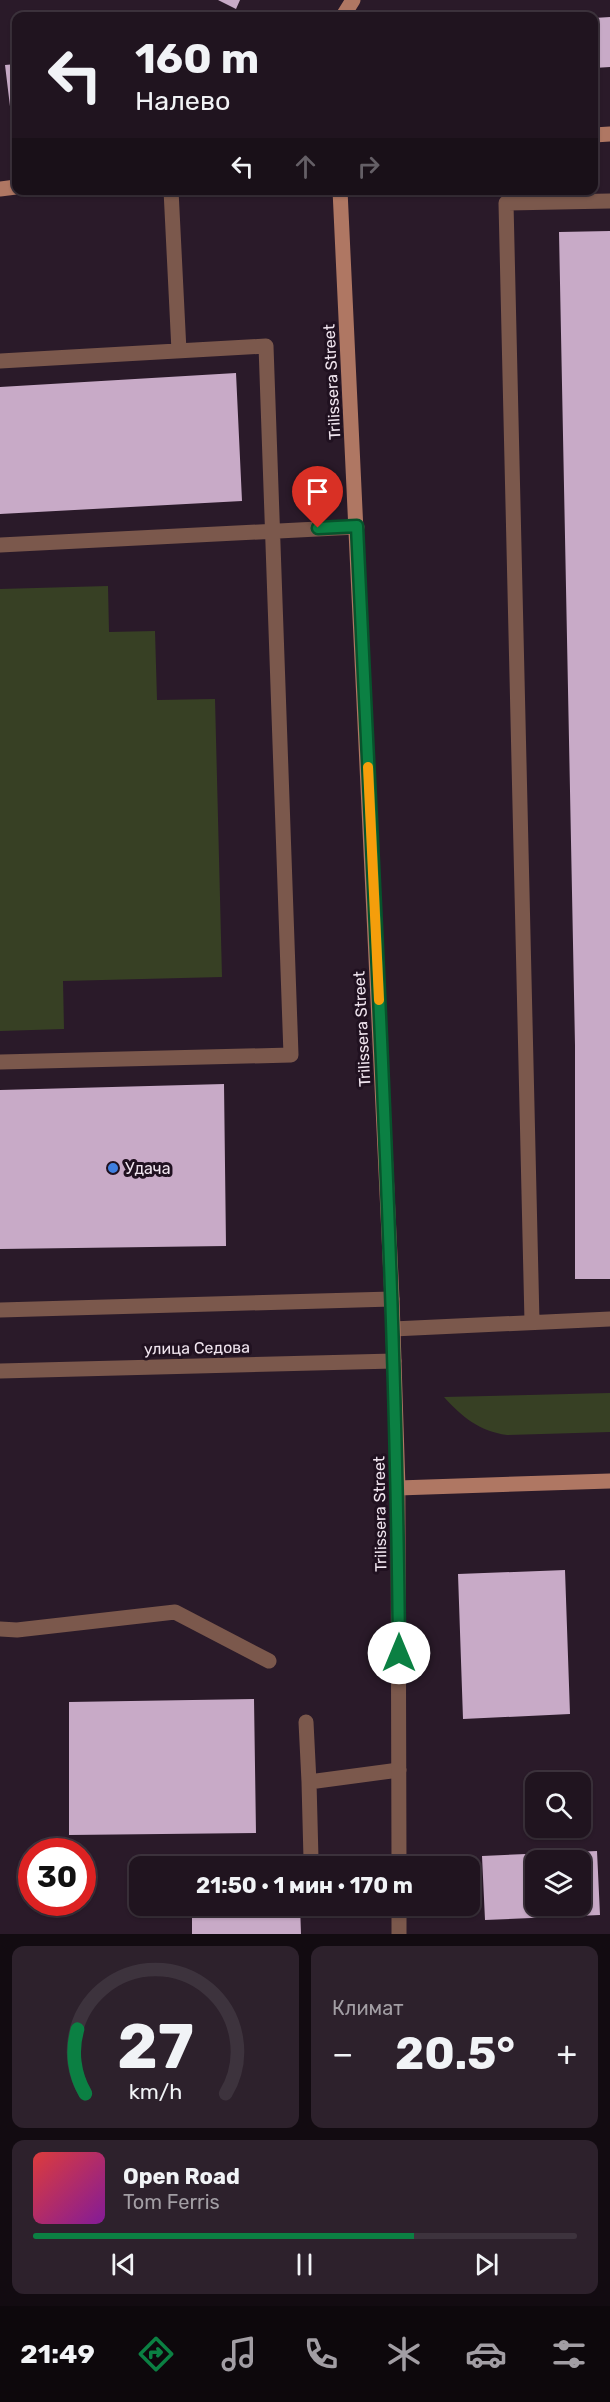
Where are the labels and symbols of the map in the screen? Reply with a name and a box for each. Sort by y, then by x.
street label: Trilissera Street [319,324,345,440]
pin [292,466,343,528]
street label: Trilissera Street [349,971,375,1087]
place label: Удача [125,1159,171,1178]
marker: Удача [106,1161,120,1175]
street label: улица Седова [144,1338,250,1358]
street label: Trilissera Street [369,1456,391,1572]
position arrow [367,1621,431,1685]
speed limit sign: 30 [18,1838,96,1916]

